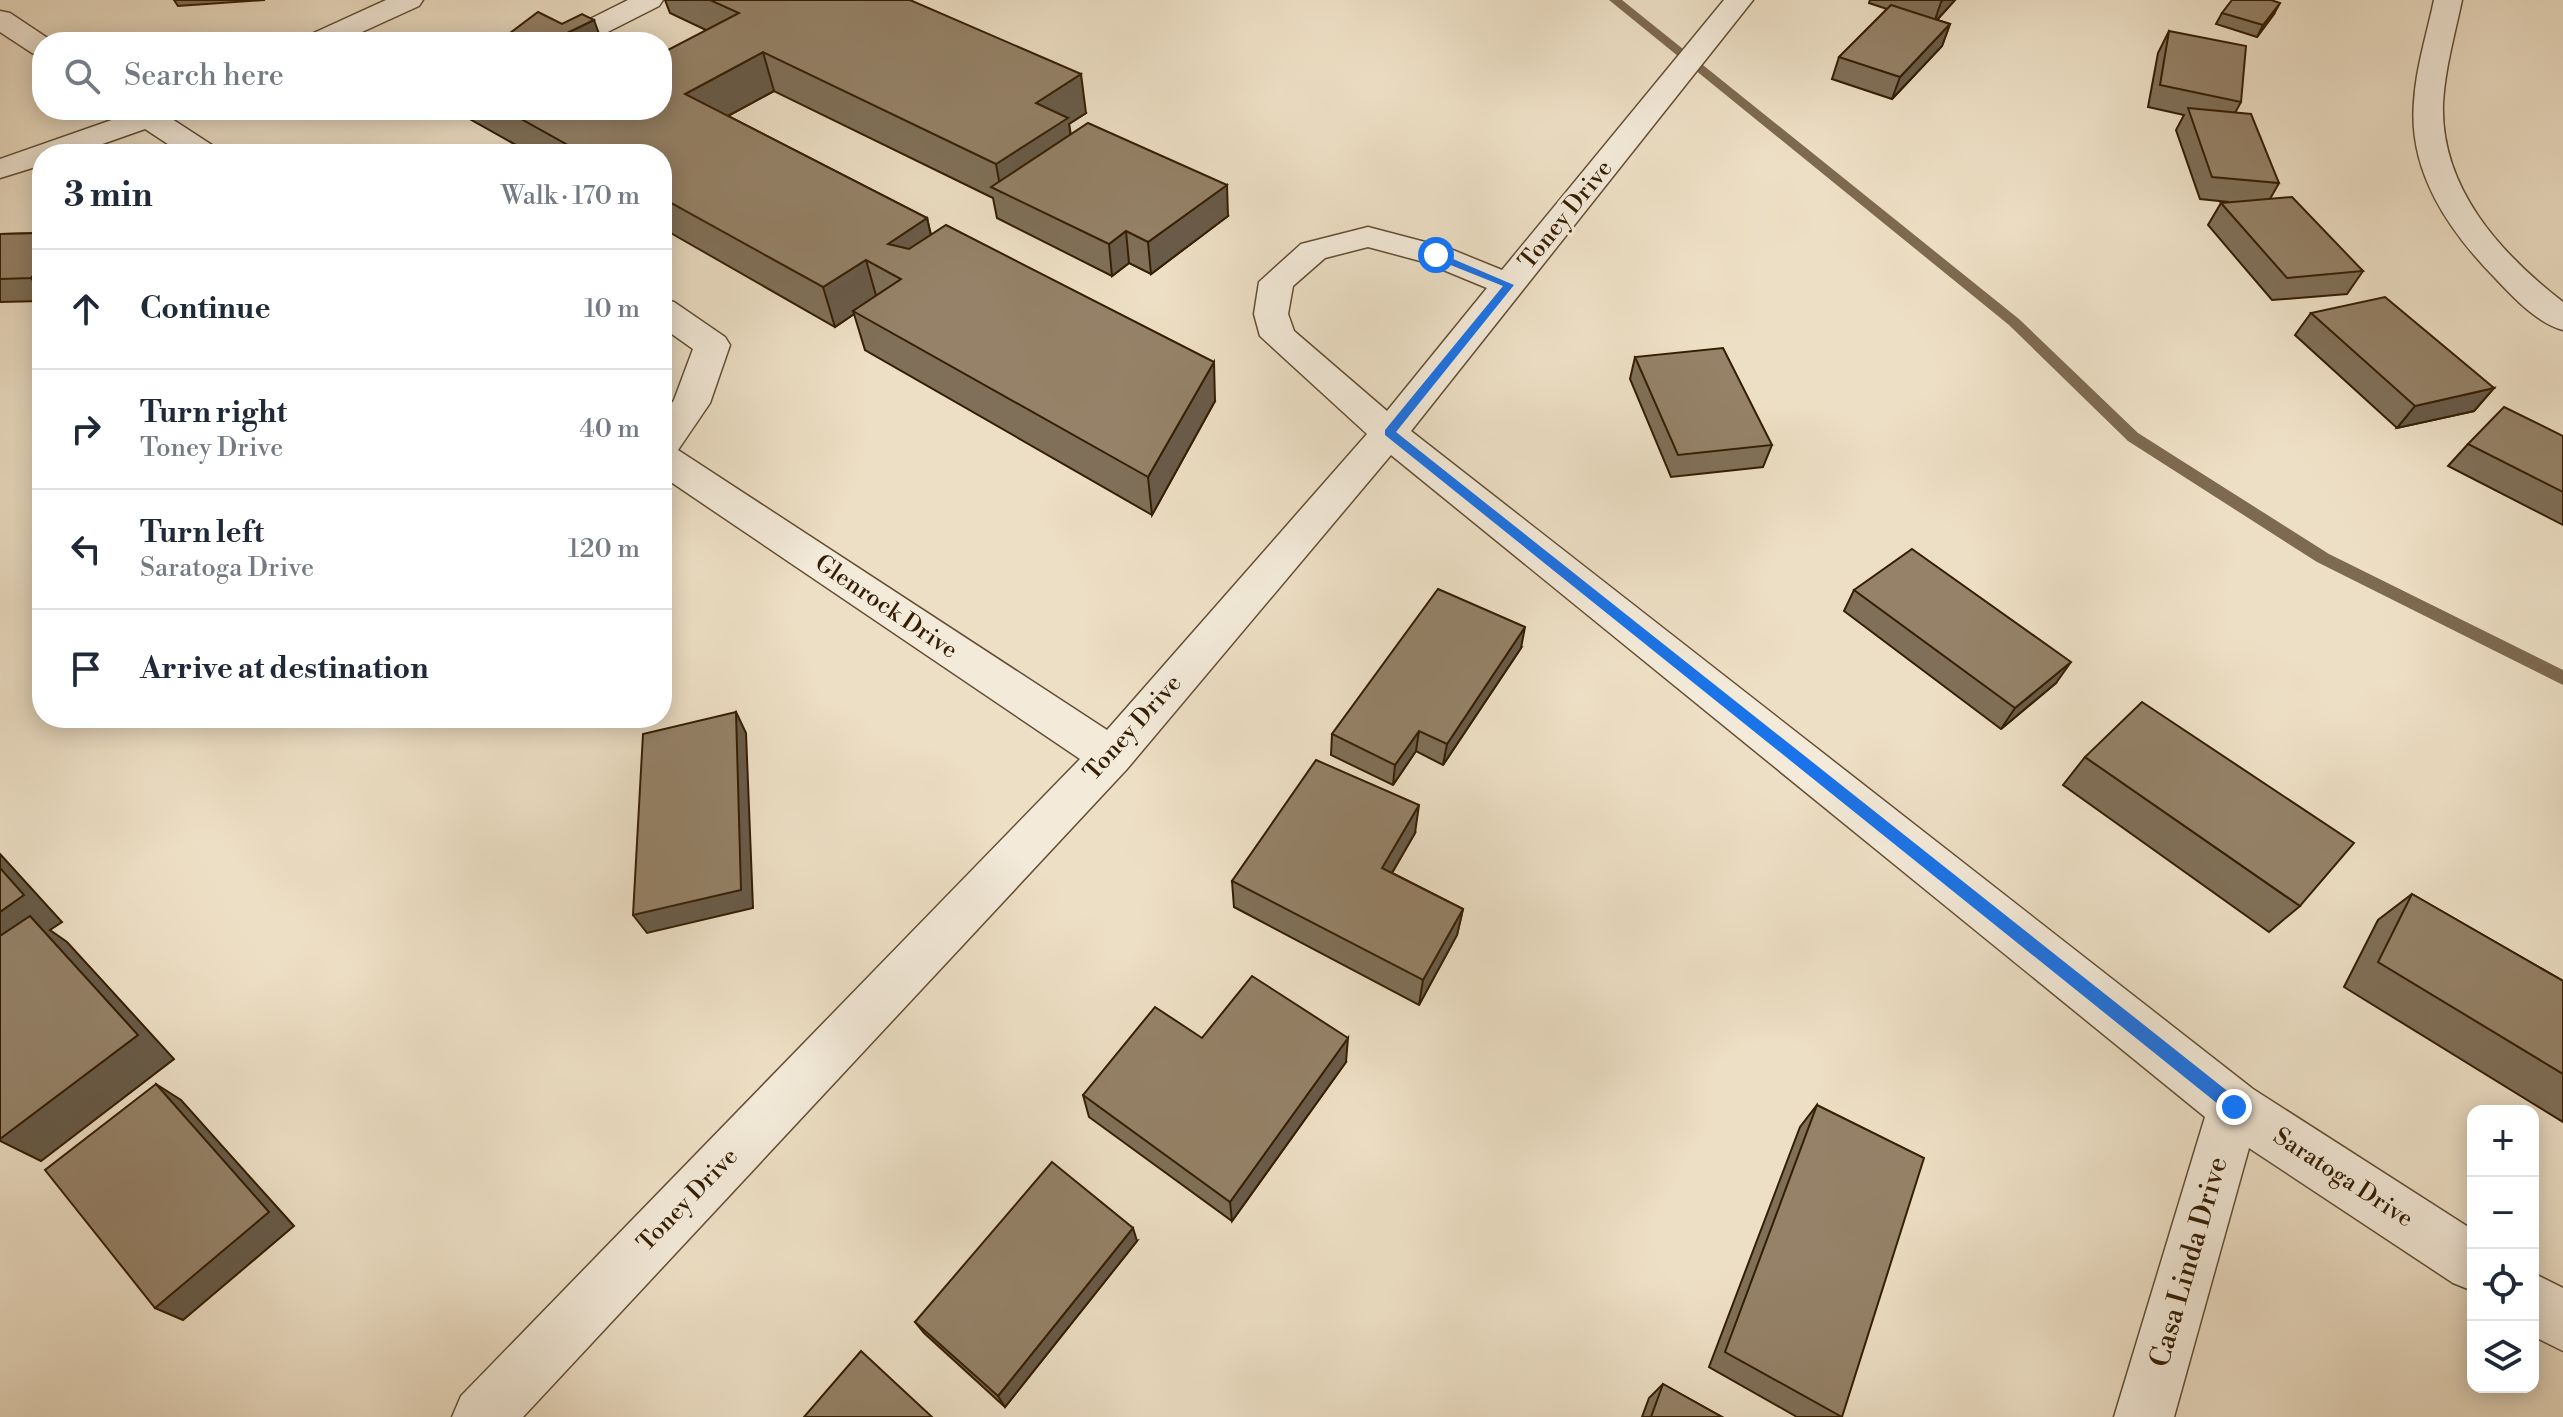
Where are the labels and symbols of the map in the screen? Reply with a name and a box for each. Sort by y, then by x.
street label: Toney Drive [1513,154,1619,276]
route start [1418,237,1454,273]
street label: Glenrock Drive [809,548,963,666]
street label: Toney Drive [1078,669,1188,787]
route end [2216,1089,2252,1125]
street label: Saratoga Drive [2267,1122,2419,1234]
street label: Toney Drive [631,1142,745,1258]
street label: Casa Linda Drive [2142,1153,2236,1371]

